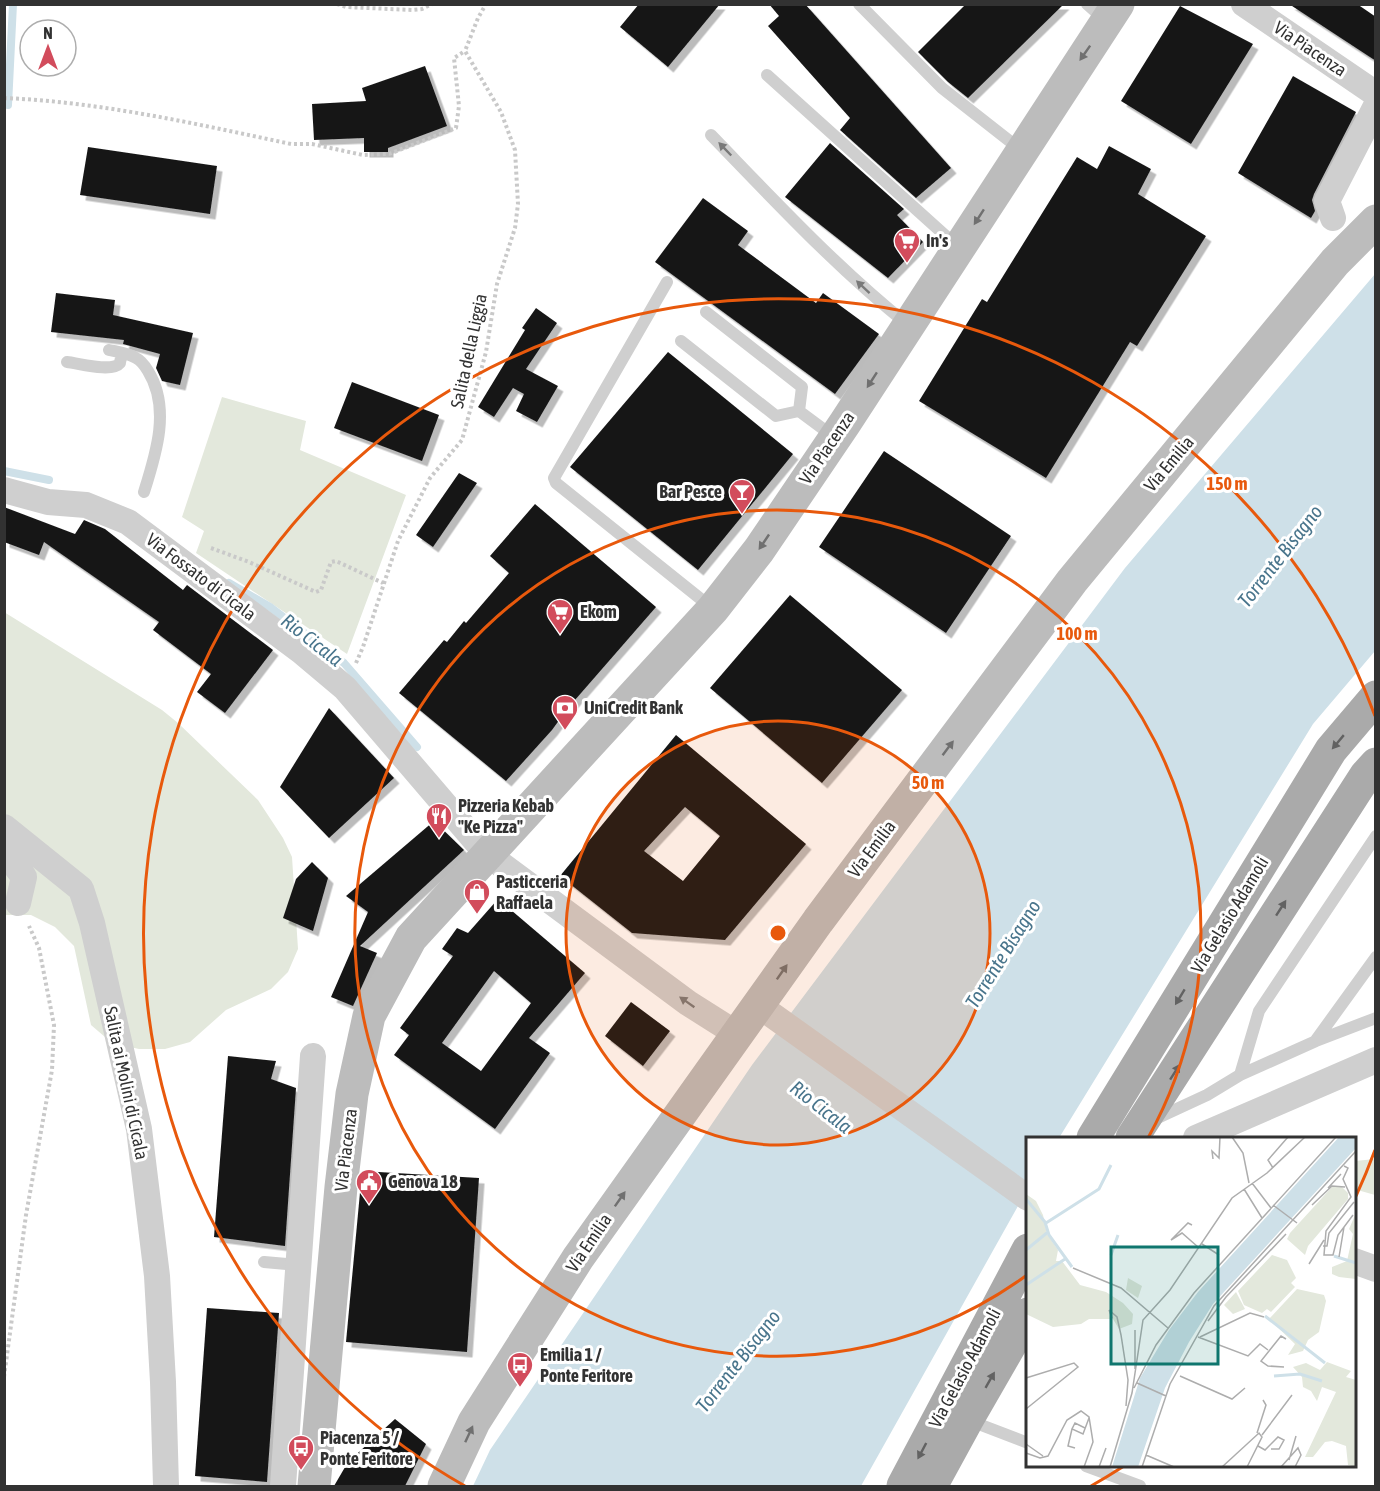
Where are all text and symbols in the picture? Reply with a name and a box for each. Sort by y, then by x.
street label: Via Piacenza [1270,17,1351,81]
north arrow [18,18,78,78]
text: N [43,24,53,42]
one-way arrow [1079,45,1091,61]
one-way arrow [718,142,732,157]
one-way arrow [973,208,985,224]
supermarket icon: In's [892,226,922,264]
place label: In's [926,230,949,251]
one-way arrow [856,281,870,295]
street label: Salita della Liggia [446,292,491,410]
one-way arrow [867,372,878,388]
street label: Via Piacenza [795,407,859,488]
street label: Via Emilia [1139,432,1198,496]
text: 150 m [1207,473,1247,494]
bar icon: Bar Pesce [727,477,757,515]
place label: Bar Pesce [659,481,722,502]
water label: Torrente Bisagno [1233,500,1327,611]
street label: Via Fossato di Cicala [142,529,260,625]
one-way arrow [759,534,770,551]
supermarket icon: Ekom [545,597,575,635]
place label: Ekom [580,601,617,622]
water label: Rio Cicala [277,609,347,671]
text: 100 m [1057,623,1097,644]
bank icon: UniCredit Bank [550,693,580,731]
place label: UniCredit Bank [584,697,684,718]
one-way arrow [1332,734,1345,749]
one-way arrow [942,740,954,756]
text: 50 m [912,772,944,793]
place label: Pizzeria Kebab "Ke Pizza" [458,795,554,837]
restaurant icon: Pizzeria Kebab "Ke Pizza" [424,801,454,839]
street label: Via Emilia [843,816,900,881]
street label: Via Gelasio Adamoli [1187,853,1273,977]
place label: Pasticceria Raffaela [496,871,568,913]
shop icon: Pasticceria Raffaela [462,877,492,915]
water label: Torrente Bisagno [960,895,1045,1012]
one-way arrow [1275,900,1286,916]
centre of rings [768,923,788,943]
one-way arrow [776,964,788,980]
one-way arrow [1174,989,1185,1005]
one-way arrow [680,996,696,1008]
street label: Salita ai Molini di Cicala [100,1004,153,1161]
one-way arrow [1170,1064,1181,1080]
water label: Rio Cicala [786,1076,856,1138]
street label: Via Piacenza [330,1107,361,1193]
inset map [1026,1137,1356,1467]
public building icon: Genova 18 [354,1167,384,1205]
place label: Genova 18 [388,1171,458,1192]
one-way arrow [614,1191,626,1207]
street label: Via Emilia [561,1210,616,1276]
water label: Torrente Bisagno [691,1305,785,1416]
street label: Via Gelasio Adamoli [924,1305,1005,1431]
place label: Emilia 1 / Ponte Feritore [540,1344,633,1386]
bus stop icon: Emilia 1 / Ponte Feritore [505,1350,535,1388]
one-way arrow [984,1372,995,1388]
one-way arrow [465,1425,474,1442]
place label: Piacenza 5 / Ponte Feritore [320,1427,413,1469]
bus stop icon: Piacenza 5 / Ponte Feritore [286,1433,316,1471]
one-way arrow [917,1442,926,1459]

